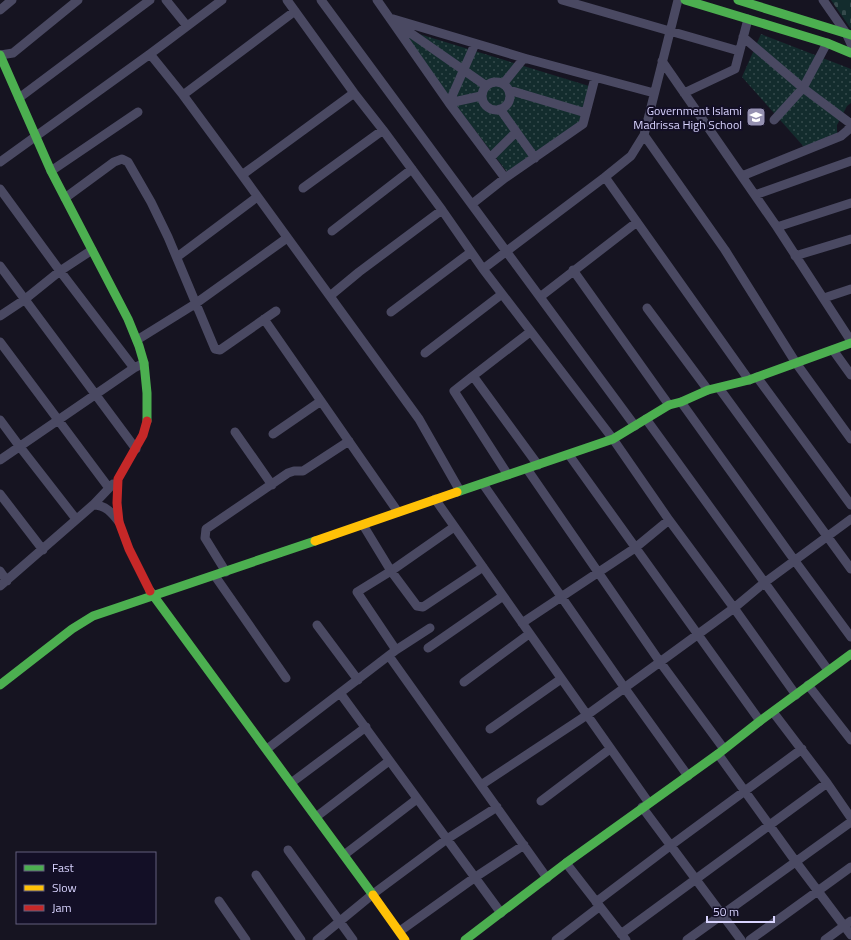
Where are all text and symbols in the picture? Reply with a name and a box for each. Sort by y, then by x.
place label: Government Islami Madrissa High School [633,101,742,134]
school or university icon: Government Islami Madrissa High School [745,106,767,128]
legend [16,852,156,924]
text: Fast [52,858,75,877]
text: Slow [52,878,77,897]
text: Jam [52,898,72,917]
scale bar [707,898,774,924]
text: 50 m [713,902,739,921]

